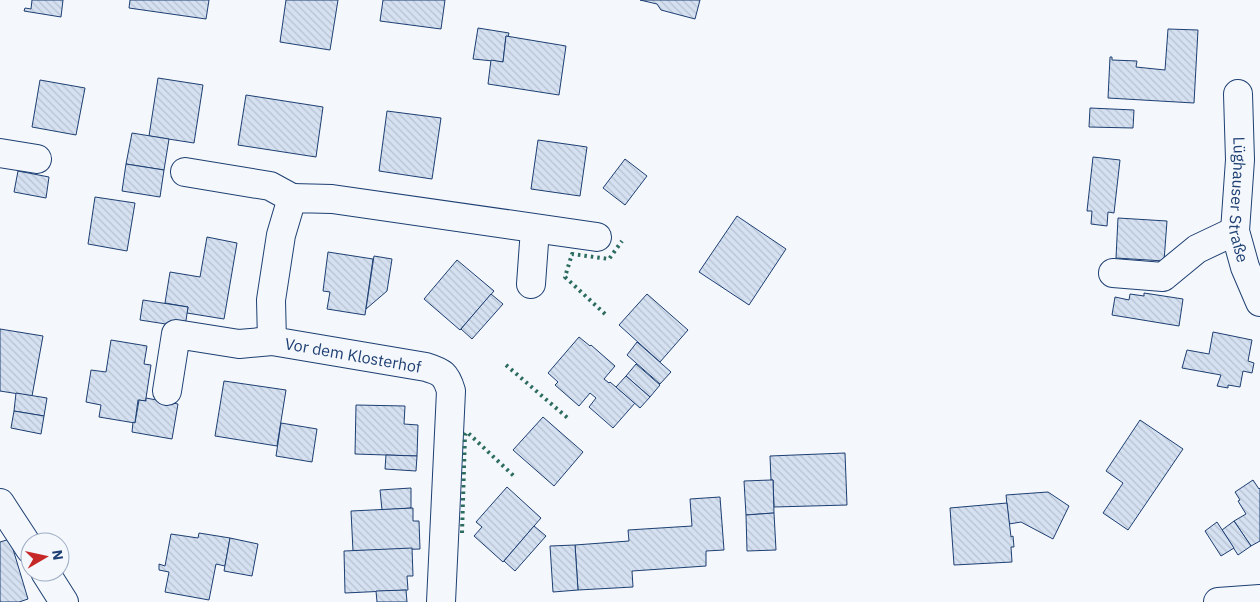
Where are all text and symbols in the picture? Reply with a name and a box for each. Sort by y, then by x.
street label: Lüghauser Straße [1225,136,1253,265]
street label: Vor dem Klosterhof [283,333,423,377]
north arrow [20,532,70,582]
text: N [48,549,68,561]

